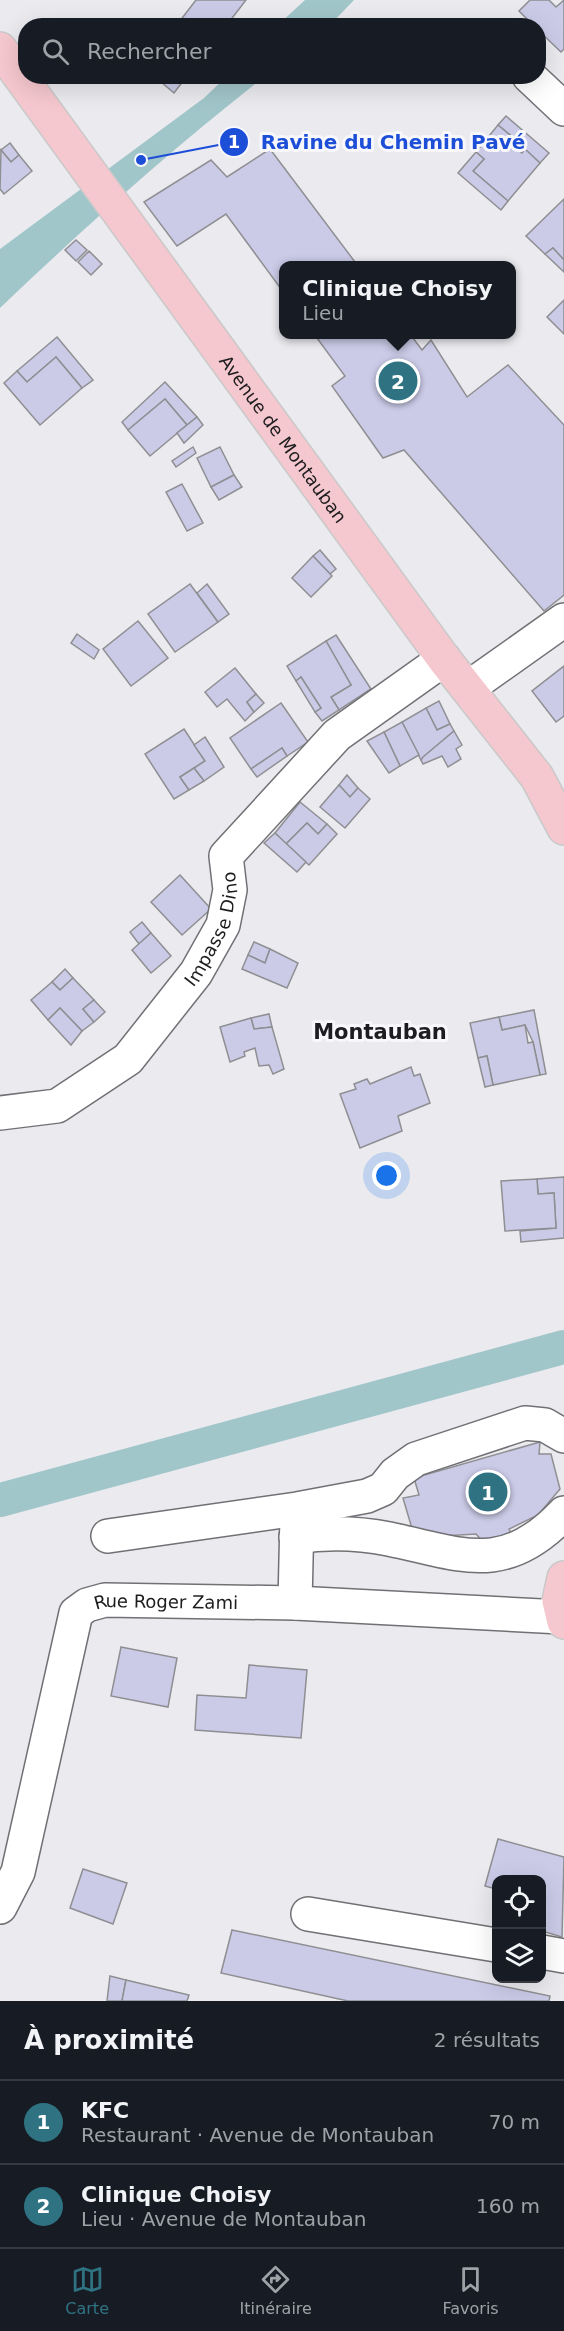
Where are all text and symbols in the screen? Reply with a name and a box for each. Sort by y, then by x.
search box [18,18,546,84]
icon: search [39,35,72,68]
text: Rechercher [87,39,212,64]
callout: Ravine du Chemin Pavé [219,123,538,161]
text: Ravine du Chemin Pavé [261,130,525,154]
text: 1 [228,131,240,152]
popup [279,261,516,339]
text: Clinique Choisy [302,276,493,301]
text: Lieu [302,301,344,325]
street label: Avenue de Montauban [216,351,352,527]
pin: 2 [378,358,418,404]
street label: Impasse Dino [179,871,241,990]
district label: Montauban [313,1020,447,1044]
your location [372,1161,401,1190]
pin: 1 [468,1470,508,1514]
street label: Rue Roger Zami [91,1590,238,1613]
map controls [492,1875,546,1983]
button: locate [492,1875,546,1929]
button: layers [492,1929,546,1983]
text: À proximité [24,2025,194,2055]
text: 2 résultats [434,2028,540,2052]
text: KFC [81,2098,129,2123]
text: 1 [37,2110,50,2134]
text: 70 m [489,2110,540,2134]
text: Restaurant · Avenue de Montauban [81,2123,434,2147]
text: Clinique Choisy [81,2182,271,2207]
text: 2 [37,2194,50,2218]
text: 160 m [476,2194,540,2218]
text: Lieu · Avenue de Montauban [81,2207,366,2231]
tab: Carte [65,2263,109,2318]
tab: Itinéraire [240,2263,312,2318]
tab: Favoris [443,2263,499,2318]

